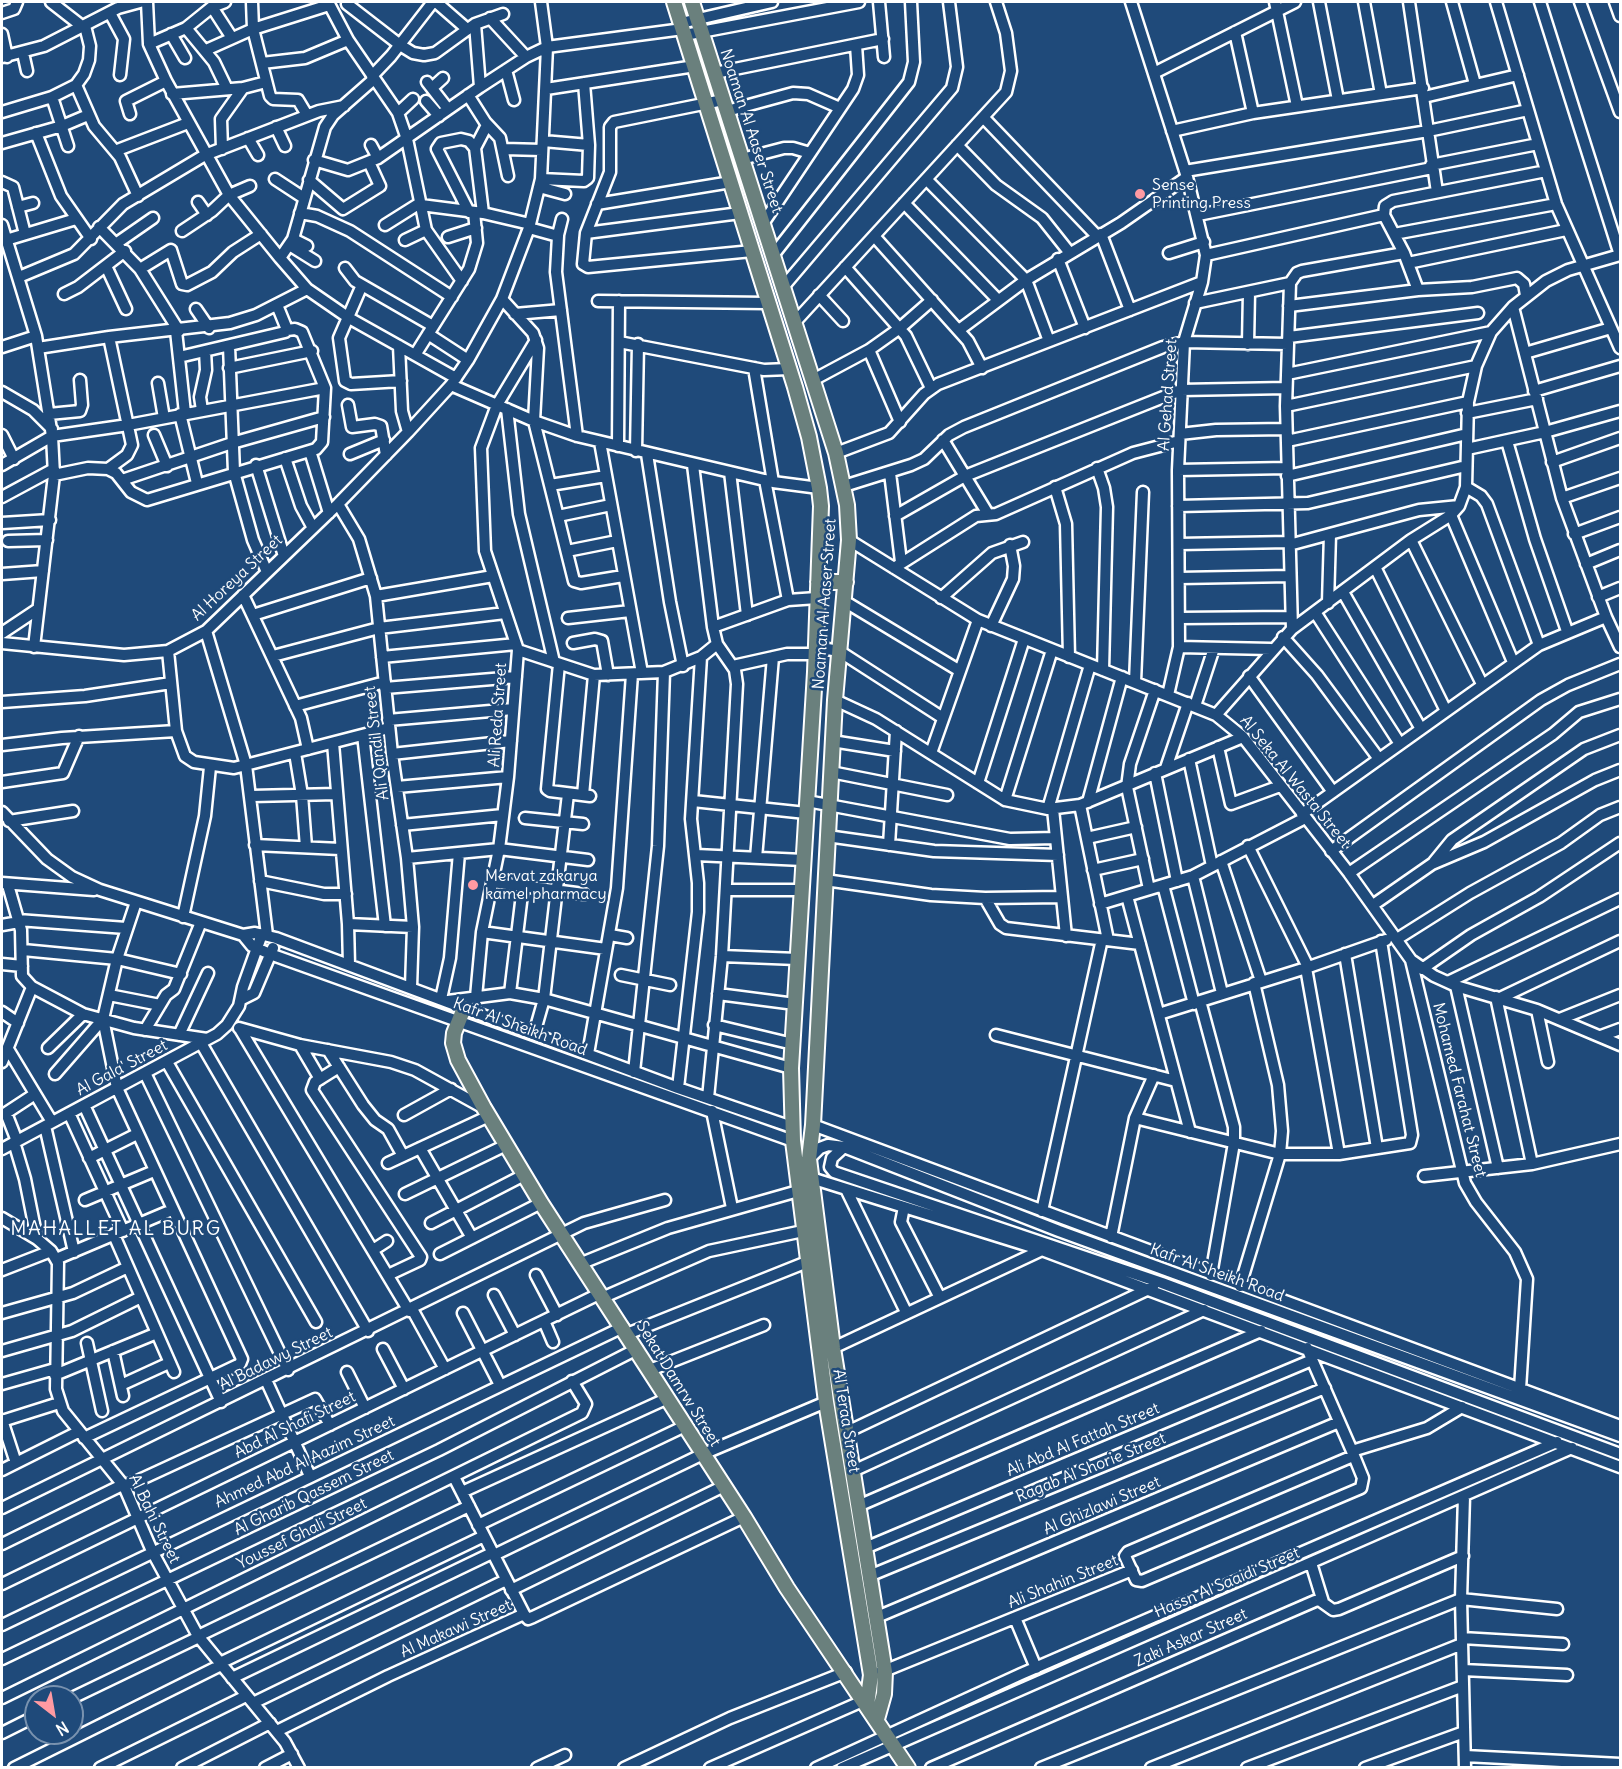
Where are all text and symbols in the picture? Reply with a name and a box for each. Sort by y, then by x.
street label: Noaman Al Aaser Street [715,47,787,215]
place label: Sense Printing Press [1152,175,1251,213]
marker: Sense Printing Press [1133,187,1147,201]
street label: Al Gehad Street [1155,338,1181,452]
street label: Noaman Al Aaser Street [809,518,841,690]
street label: Al Horeya Street [187,531,287,625]
street label: Ali Reda Street [485,662,511,768]
street label: Ali Qandil Street [360,685,394,801]
street label: Al Seka Al Wasta Street [1236,712,1354,852]
place label: Mervat zakarya kamel pharmacy [485,866,607,904]
marker: Mervat zakarya kamel pharmacy [466,878,480,892]
street label: Kafr Al Sheikh Road [450,994,590,1060]
street label: Mohamed Farahat Street [1428,1001,1490,1179]
street label: Al Gala' Street [73,1036,171,1100]
district label: MAHALLET AL BURG [10,1217,222,1241]
street label: Kafr Al Sheikh Road [1147,1240,1287,1306]
street label: Sekat Damrw Street [632,1318,724,1450]
street label: Al Badawy Street [216,1323,336,1395]
street label: Al Teraa Street [828,1368,864,1474]
street label: Abd Al Shafi Street [231,1387,359,1463]
street label: Ali Abd Al Fattah Street [1004,1399,1162,1481]
street label: Ahmed Abd Al Aazim Street [212,1412,398,1512]
street label: Ragab Al Shorie Street [1013,1429,1169,1507]
street label: Al Gharib Qassem Street [231,1446,397,1540]
street label: Al Bahi Street [124,1471,184,1567]
street label: Al Ghizlawi Street [1041,1473,1163,1539]
street label: Youssef Ghali Street [234,1494,370,1574]
street label: Hassn Al Saaidi Street [1151,1544,1303,1622]
street label: Ali Shahin Street [1005,1551,1121,1613]
street label: Al Makawi Street [398,1596,514,1662]
street label: Zaki Askar Street [1132,1605,1250,1671]
north arrow [24,1685,84,1745]
text: N [52,1717,72,1740]

